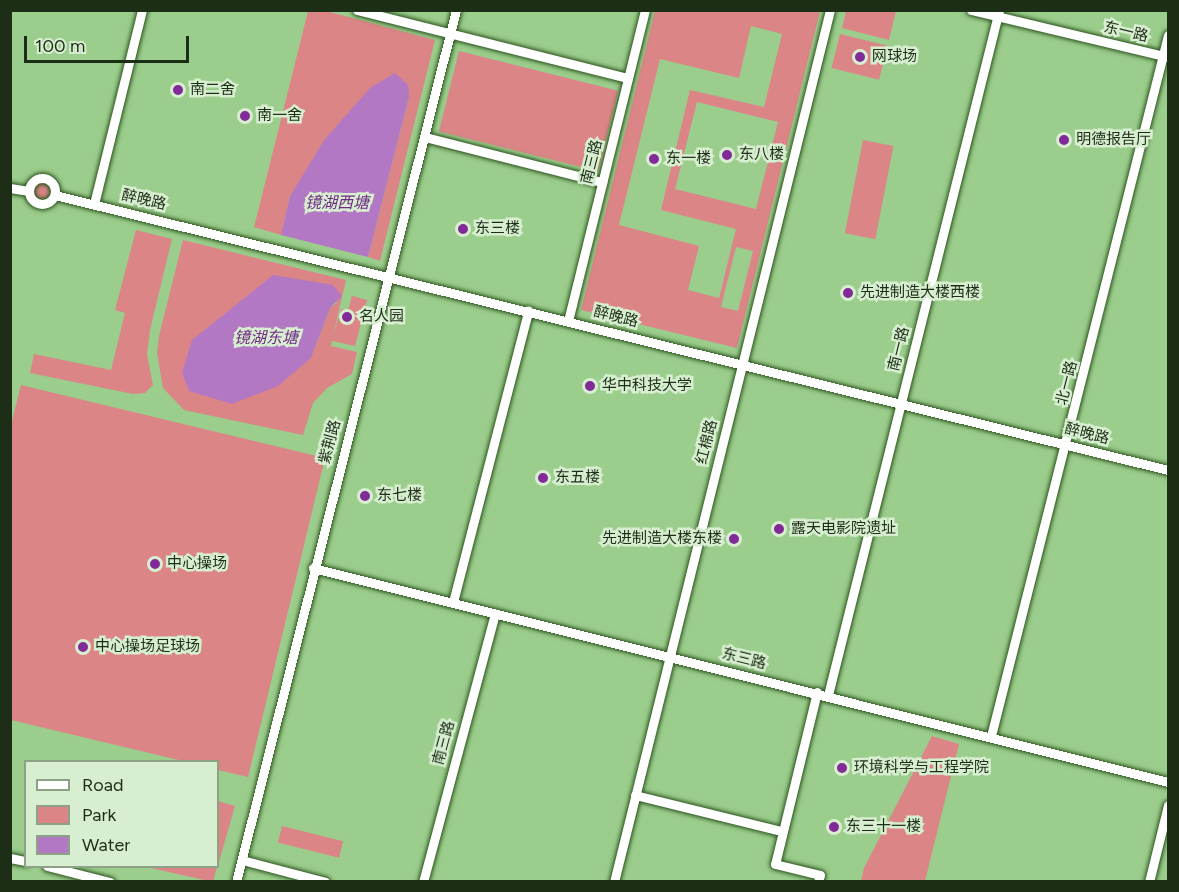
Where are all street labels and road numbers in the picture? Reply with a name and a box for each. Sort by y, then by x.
street label: 东一路 [1102,18,1150,46]
street label: 南三路 [578,138,606,186]
street label: 醉晚路 [120,186,168,214]
street label: 醉晚路 [592,303,640,331]
street label: 南一路 [885,325,913,373]
street label: 北一路 [1053,359,1081,407]
street label: 紫荆路 [315,418,345,466]
street label: 红棉路 [693,418,721,466]
street label: 醉晚路 [1063,420,1111,448]
street label: 东三路 [720,645,768,673]
street label: 南三路 [429,719,459,767]

